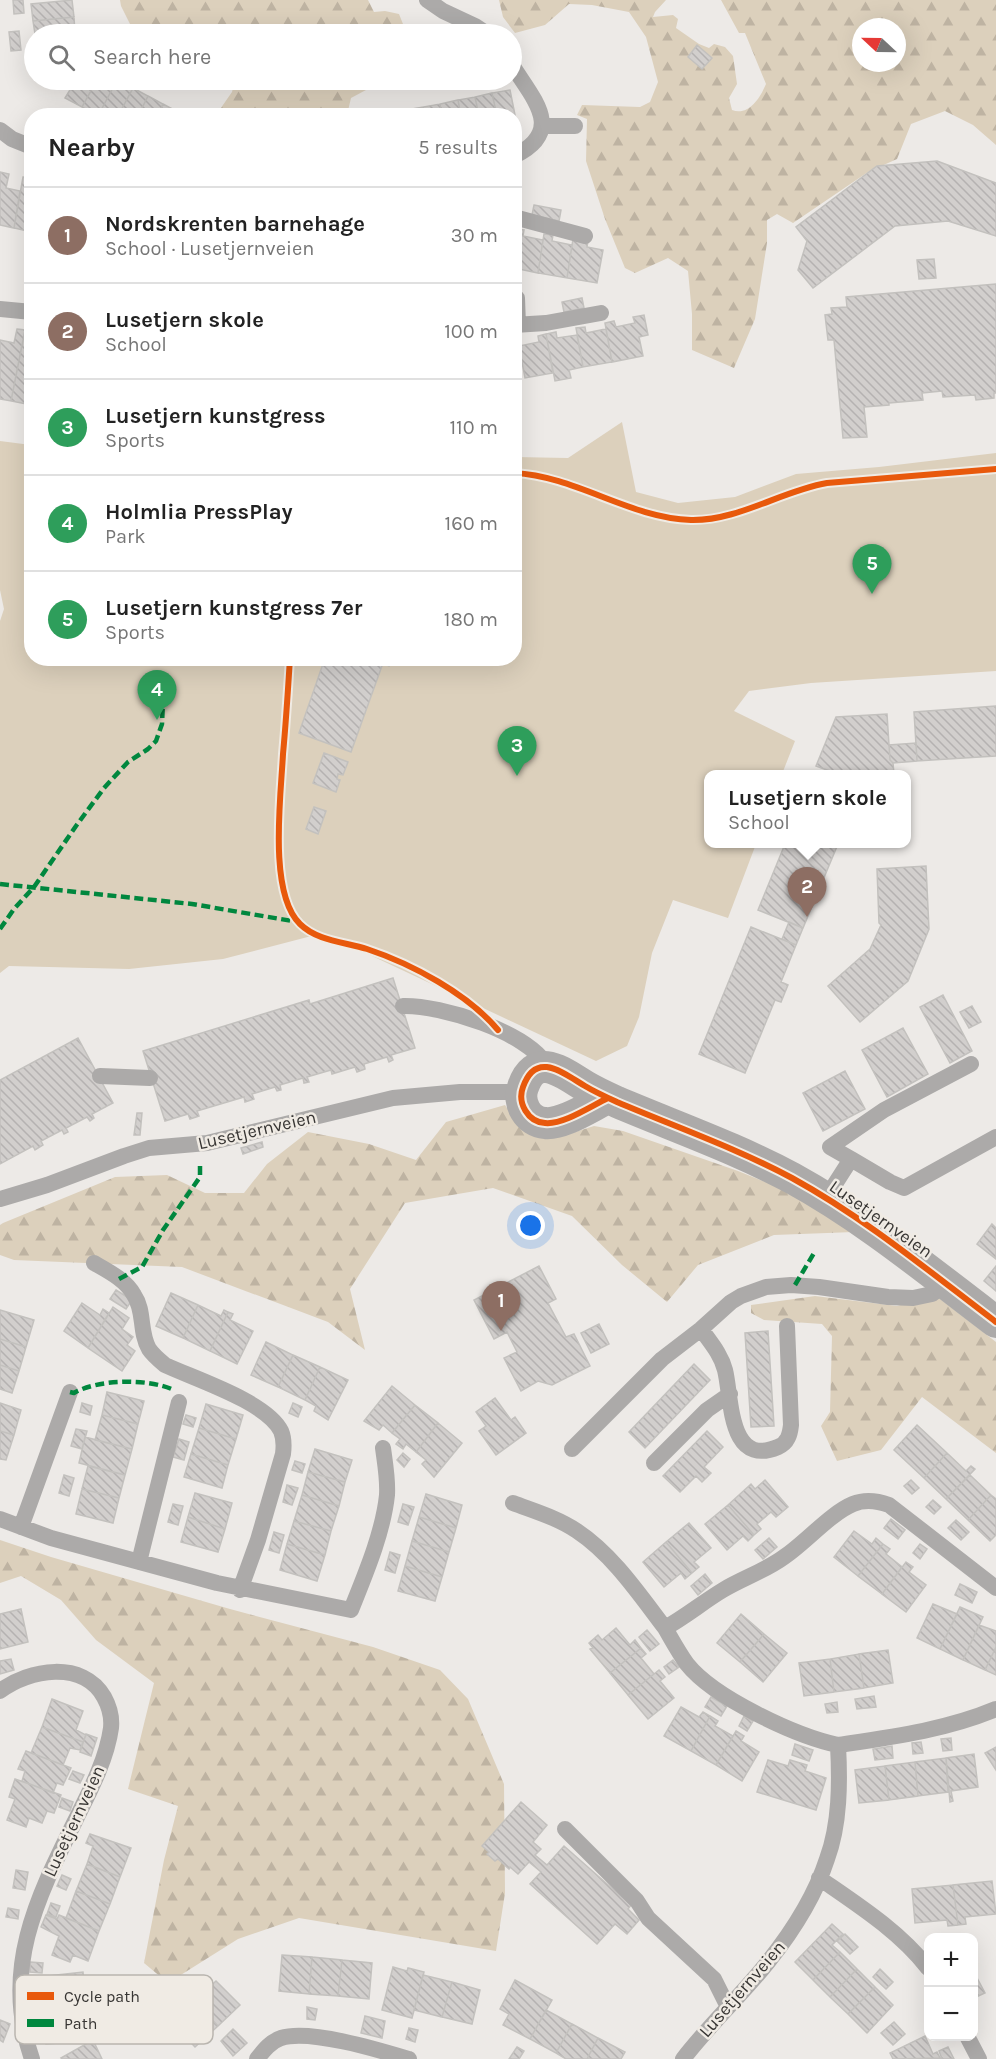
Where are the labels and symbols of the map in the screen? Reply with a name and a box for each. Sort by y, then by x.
north arrow [852,18,906,72]
pin: 5 [852,544,892,594]
pin: 4 [138,670,176,720]
pin: 3 [498,726,536,776]
pin: 2 [788,868,826,917]
street label: Lusetjernveien [196,1106,318,1154]
street label: Lusetjernveien [825,1175,937,1263]
your location [516,1211,545,1240]
pin: 1 [482,1282,520,1331]
street label: Lusetjernveien [39,1762,109,1880]
street label: Lusetjernveien [694,1936,790,2042]
legend [15,1975,213,2044]
text: Cycle path [64,1987,140,2006]
text: Path [64,2014,97,2033]

